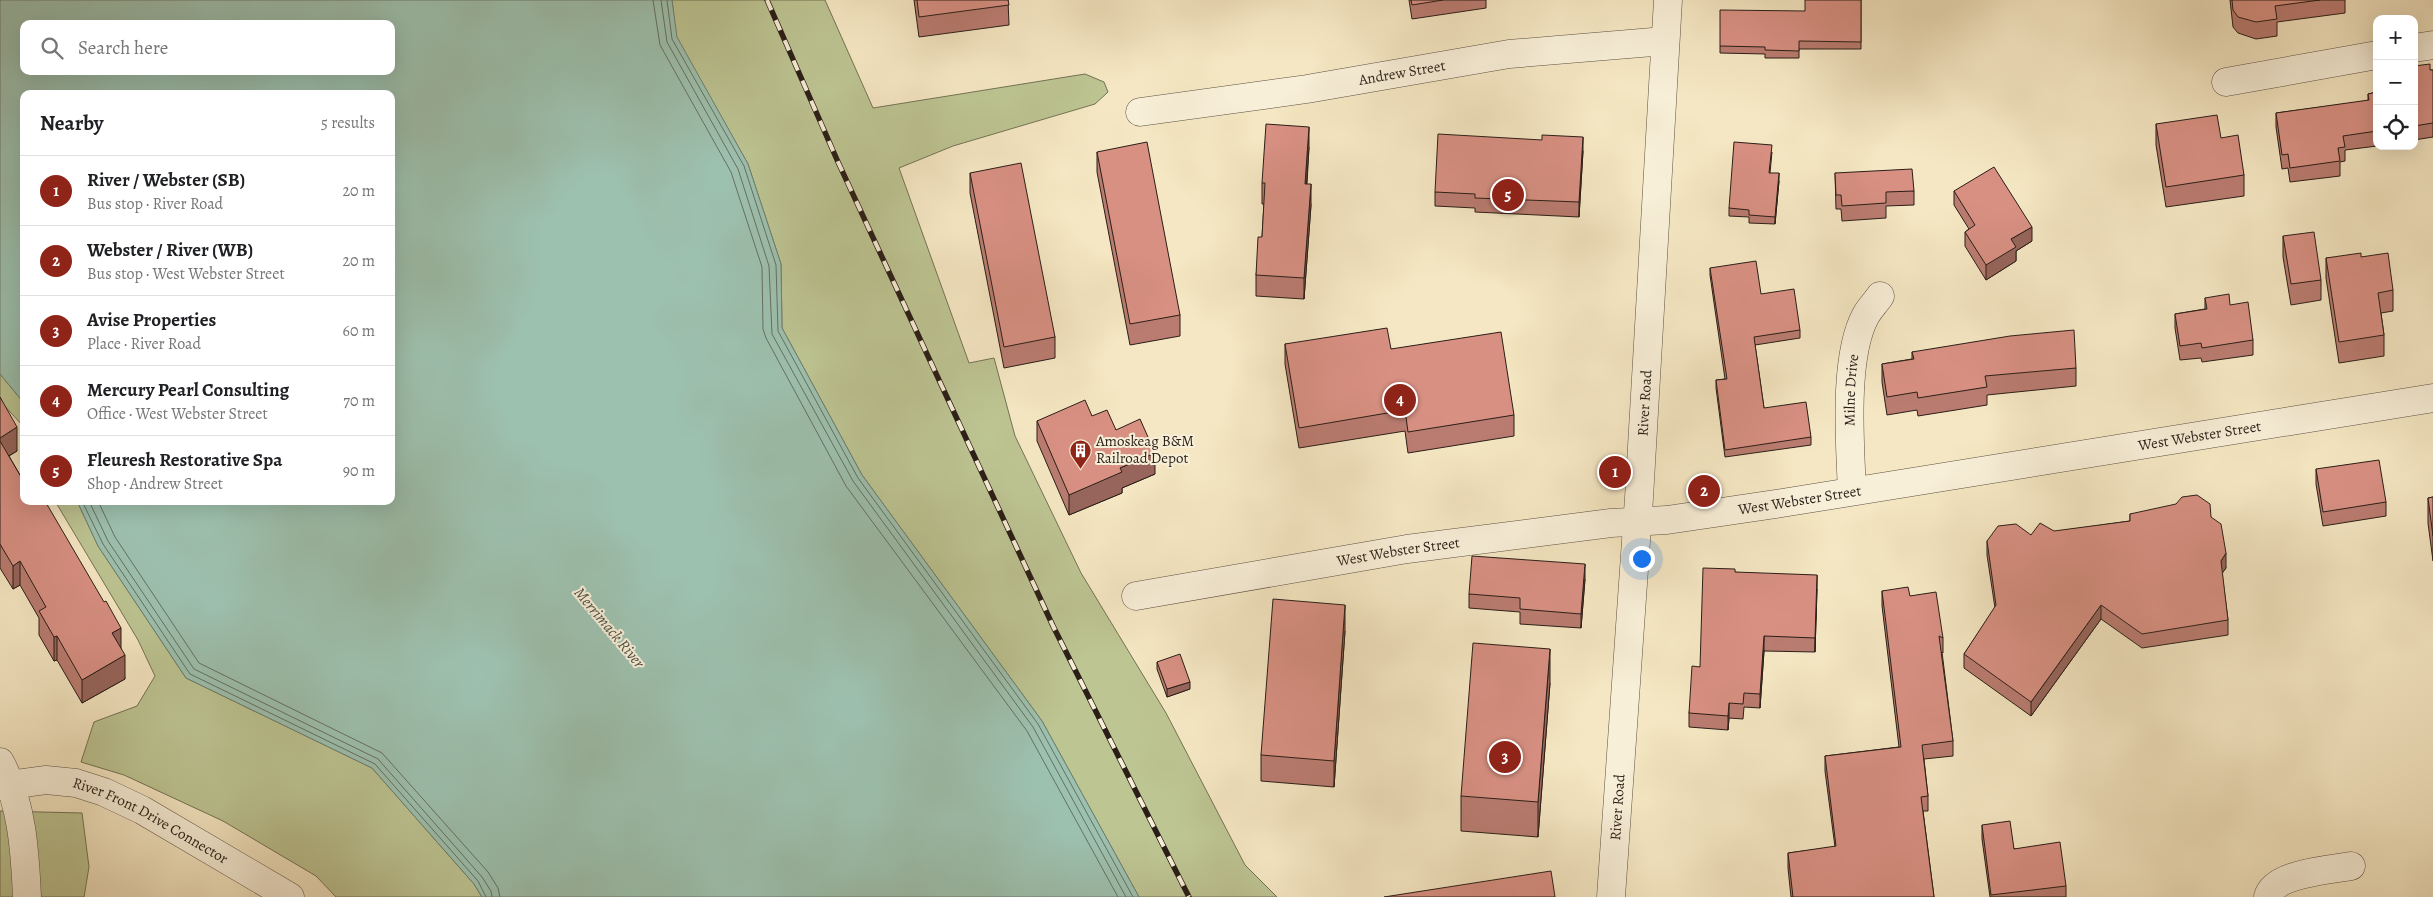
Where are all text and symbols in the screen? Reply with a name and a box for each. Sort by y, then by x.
map controls [2373,15,2418,150]
button: + [2373,15,2418,60]
search box [20,20,395,75]
icon: search [38,34,66,62]
text: Search here [78,35,168,61]
street label: Andrew Street [1356,55,1447,90]
button: − [2373,60,2418,105]
button: locate [2373,105,2418,150]
text: Nearby [40,109,103,137]
text: 5 results [321,112,375,134]
text: River / Webster (SB) [87,167,245,193]
pin: 5 [1492,176,1524,214]
text: 1 [53,180,59,202]
text: 20 m [342,180,375,202]
text: Bus stop · River Road [87,193,223,215]
text: Webster / River (WB) [87,237,253,263]
text: 2 [52,250,60,272]
text: 20 m [342,250,375,272]
text: Bus stop · West Webster Street [87,263,285,285]
text: Avise Properties [87,307,216,333]
text: 3 [53,320,59,342]
text: 60 m [343,320,375,342]
text: Place · River Road [87,333,201,355]
street label: Milne Drive [1839,352,1864,426]
street label: River Road [1633,368,1656,437]
text: Mercury Pearl Consulting [87,377,289,403]
pin: 4 [1384,381,1416,419]
text: 4 [52,390,60,412]
text: 70 m [343,390,375,412]
text: Office · West Webster Street [87,403,268,425]
street label: West Webster Street [2136,416,2263,456]
place label: Amoskeag B&M Railroad Depot [1095,431,1194,468]
building icon: Amoskeag B&M Railroad Depot [1068,438,1092,469]
text: Fleuresh Restorative Spa [87,447,282,473]
pin: 1 [1599,453,1631,491]
text: 5 [53,460,59,482]
text: 90 m [343,460,375,482]
pin: 2 [1688,472,1720,510]
text: Shop · Andrew Street [87,473,223,495]
street label: West Webster Street [1736,480,1863,519]
street label: West Webster Street [1334,532,1461,571]
your location [1629,546,1655,572]
water label: Merrimack River [569,582,650,673]
pin: 3 [1489,738,1521,776]
street label: River Road [1605,772,1630,841]
street label: River Front Drive Connector [70,773,232,869]

